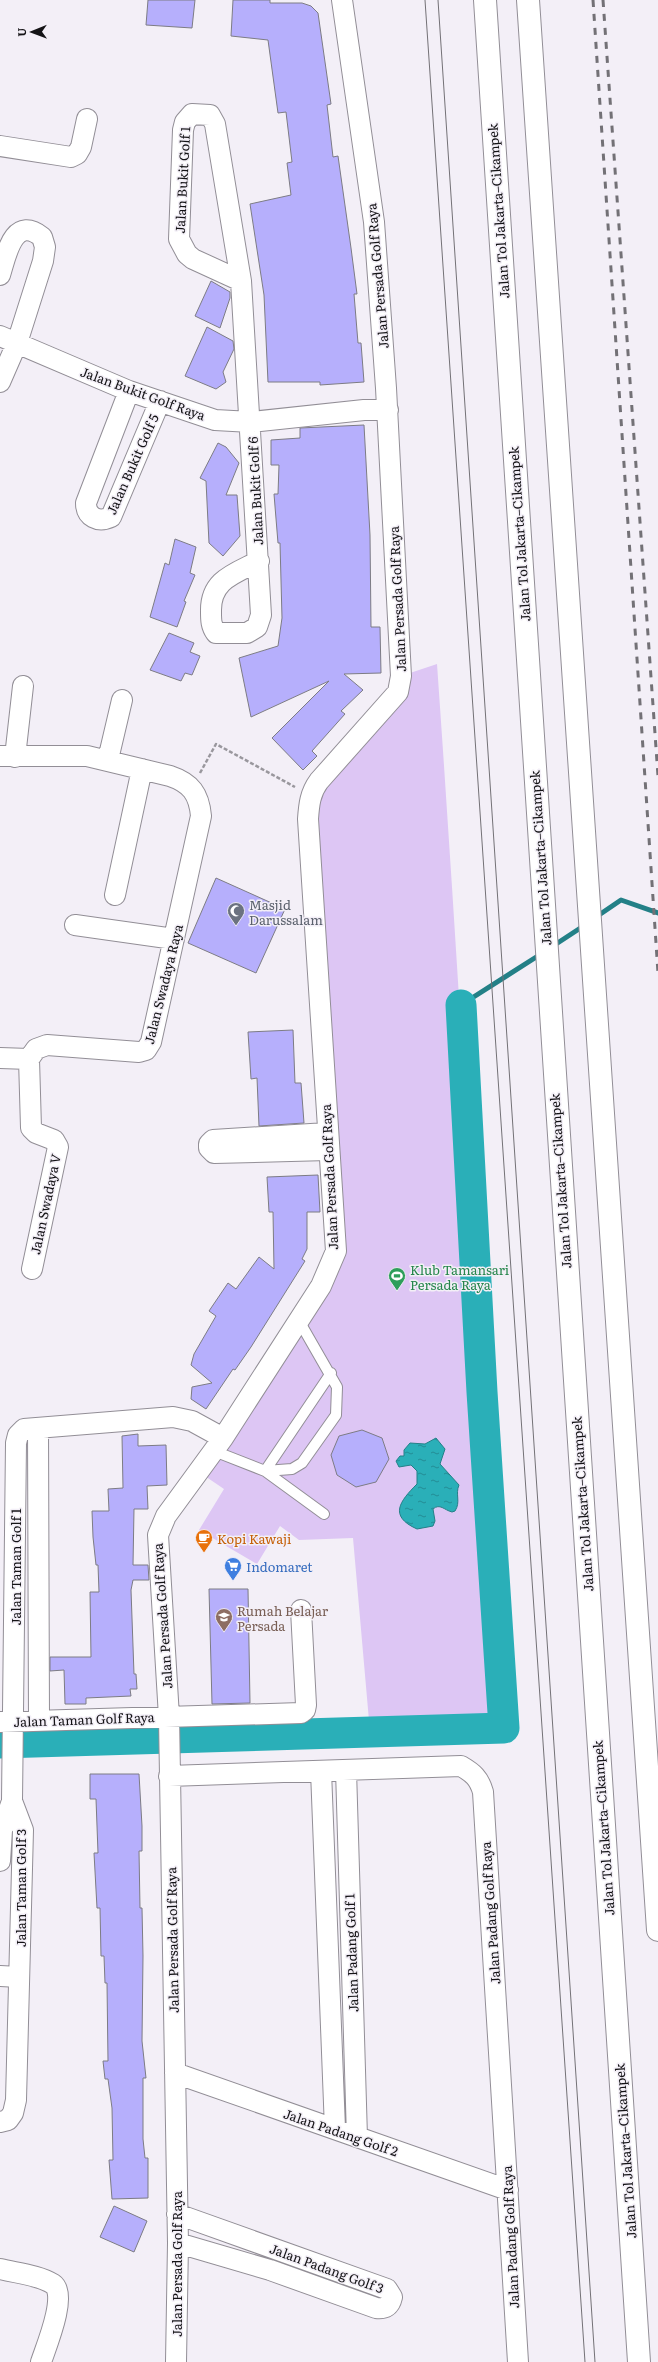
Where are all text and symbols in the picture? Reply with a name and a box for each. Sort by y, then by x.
north arrow [12,12,52,52]
text: U [13,27,29,37]
street label: Jalan Tol Jakarta–Cikampek [482,122,514,299]
street label: Jalan Bukit Golf 1 [170,126,194,234]
street label: Jalan Persada Golf Raya [361,202,393,350]
street label: Jalan Bukit Golf Raya [78,362,208,424]
street label: Jalan Bukit Golf 5 [101,410,163,517]
street label: Jalan Bukit Golf 6 [243,436,267,546]
street label: Jalan Tol Jakarta–Cikampek [503,445,535,622]
street label: Jalan Persada Golf Raya [384,526,410,672]
street label: Jalan Tol Jakarta–Cikampek [524,769,556,946]
place label: Masjid Darussalam [249,895,323,929]
mosque icon: Masjid Darussalam [226,901,246,926]
street label: Jalan Swadaya Raya [139,922,187,1046]
street label: Jalan Tol Jakarta–Cikampek [544,1092,576,1269]
street label: Jalan Persada Golf Raya [316,1104,342,1250]
street label: Jalan Swadaya V [25,1151,65,1256]
place label: Klub Tamansari Persada Raya [410,1260,510,1294]
sports icon: Klub Tamansari Persada Raya [387,1266,407,1291]
street label: Jalan Tol Jakarta–Cikampek [566,1415,598,1592]
street label: Jalan Taman Golf 1 [6,1509,25,1625]
cafe icon: Kopi Kawaji [194,1528,214,1553]
place label: Kopi Kawaji [217,1529,292,1548]
street label: Jalan Persada Golf Raya [147,1542,177,1690]
supermarket icon: Indomaret [223,1556,243,1581]
place label: Indomaret [246,1557,313,1576]
place label: Rumah Belajar Persada [237,1601,329,1635]
school or university icon: Rumah Belajar Persada [214,1607,234,1632]
street label: Jalan Taman Golf Raya [13,1707,155,1731]
street label: Jalan Tol Jakarta–Cikampek [587,1739,619,1916]
street label: Jalan Taman Golf 3 [11,1829,30,1947]
street label: Jalan Padang Golf Raya [476,1841,504,1985]
street label: Jalan Persada Golf Raya [161,1867,183,2013]
street label: Jalan Padang Golf 1 [339,1893,363,2013]
street label: Jalan Tol Jakarta–Cikampek [609,2062,641,2239]
street label: Jalan Padang Golf 2 [281,2103,401,2161]
street label: Jalan Padang Golf Raya [497,2165,523,2309]
street label: Jalan Persada Golf Raya [167,2191,186,2337]
street label: Jalan Padang Golf 3 [267,2238,387,2298]

